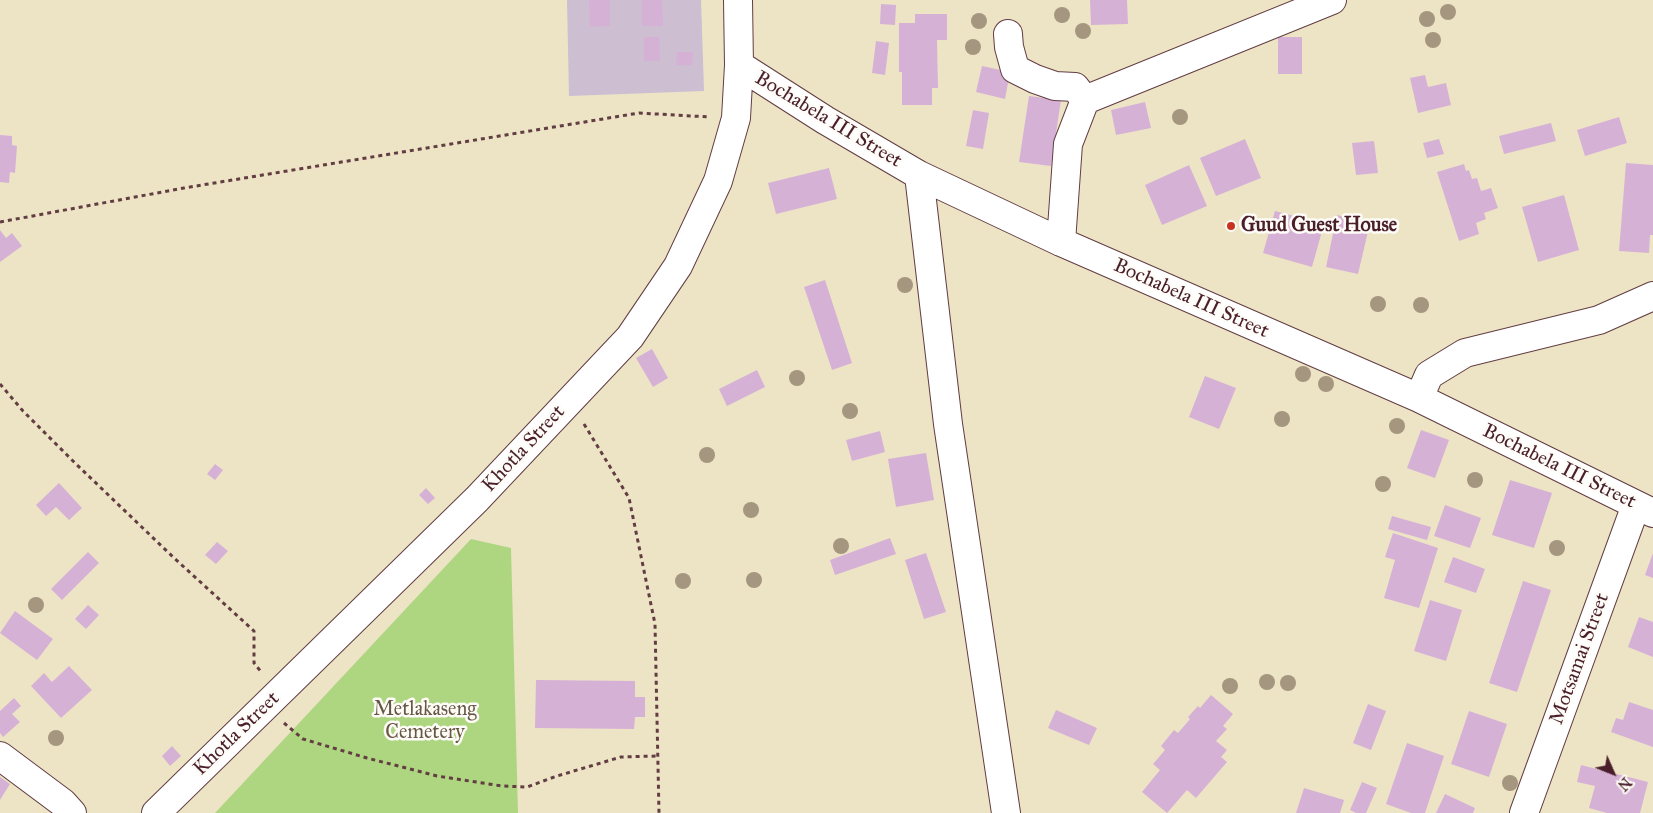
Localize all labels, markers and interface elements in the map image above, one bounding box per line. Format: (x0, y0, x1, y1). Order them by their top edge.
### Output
street label: Bochabela III Street (750, 67, 906, 173)
place label: Guud Guest House (1241, 214, 1397, 238)
marker: Guud Guest House (1225, 220, 1237, 232)
street label: Bochabela III Street (1110, 254, 1272, 344)
street label: Khotla Street (478, 400, 570, 498)
street label: Bochabela III Street (1479, 420, 1639, 514)
street label: Motsamai Street (1545, 590, 1615, 728)
street label: Khotla Street (189, 687, 285, 781)
park label: Metlakaseng Cemetery (373, 698, 477, 745)
north arrow (1588, 748, 1638, 798)
text: N (1614, 774, 1634, 794)

